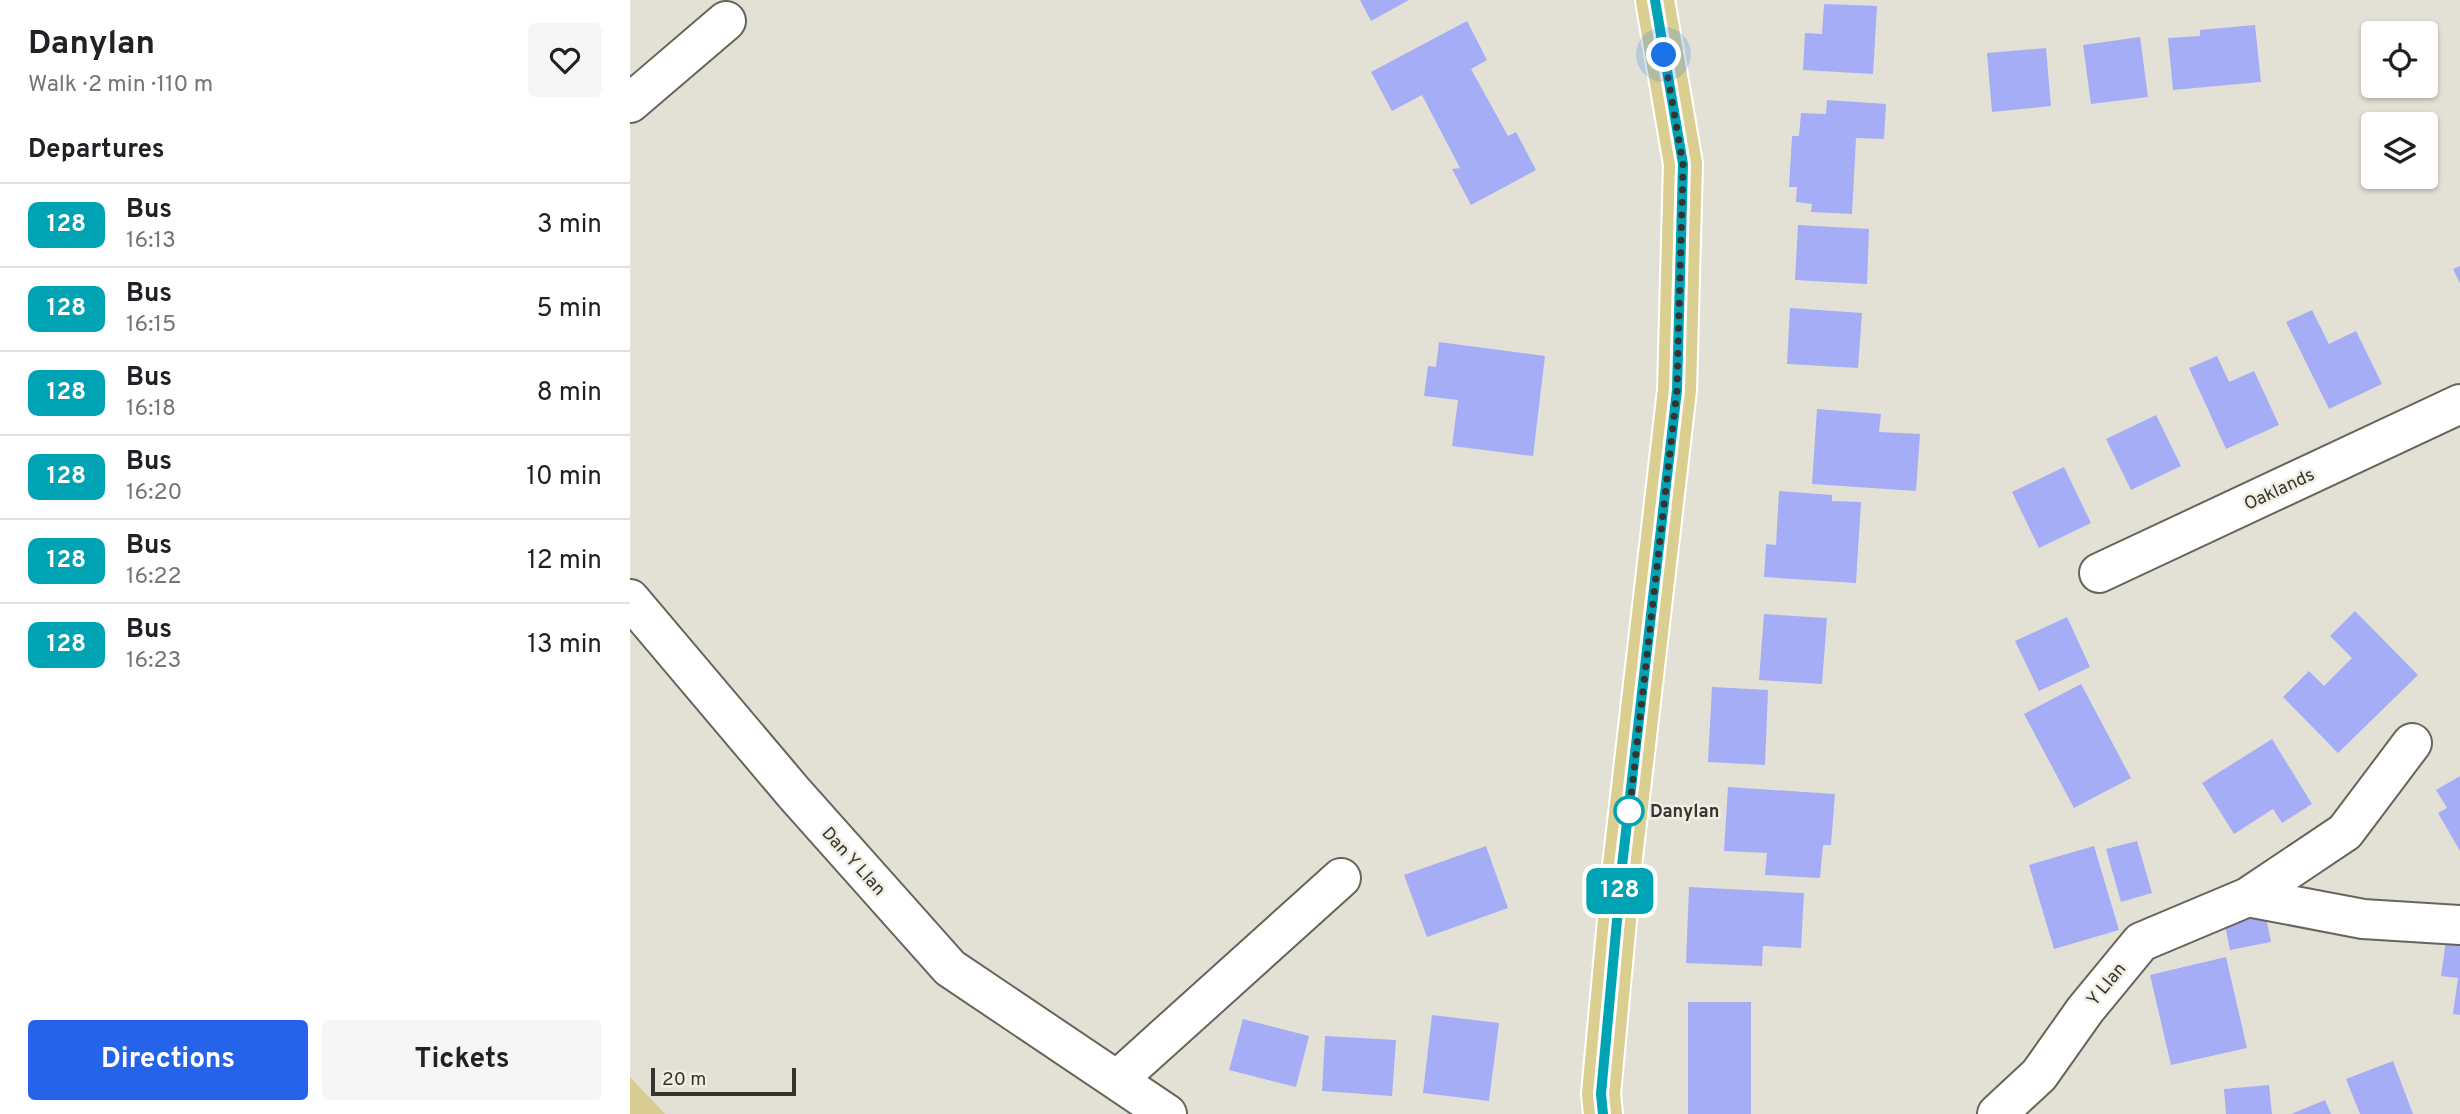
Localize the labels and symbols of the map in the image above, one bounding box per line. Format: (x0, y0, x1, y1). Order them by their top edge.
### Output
your location (1646, 37, 1681, 72)
street label: Oaklands (2241, 464, 2319, 517)
marker: Danylan (1614, 796, 1644, 826)
place label: Danylan (1650, 801, 1719, 824)
street label: Dan Y Llan (816, 823, 890, 901)
line badge: 128 (1580, 868, 1660, 914)
street label: Y Llan (2082, 959, 2132, 1011)
scale bar (651, 1065, 796, 1097)

